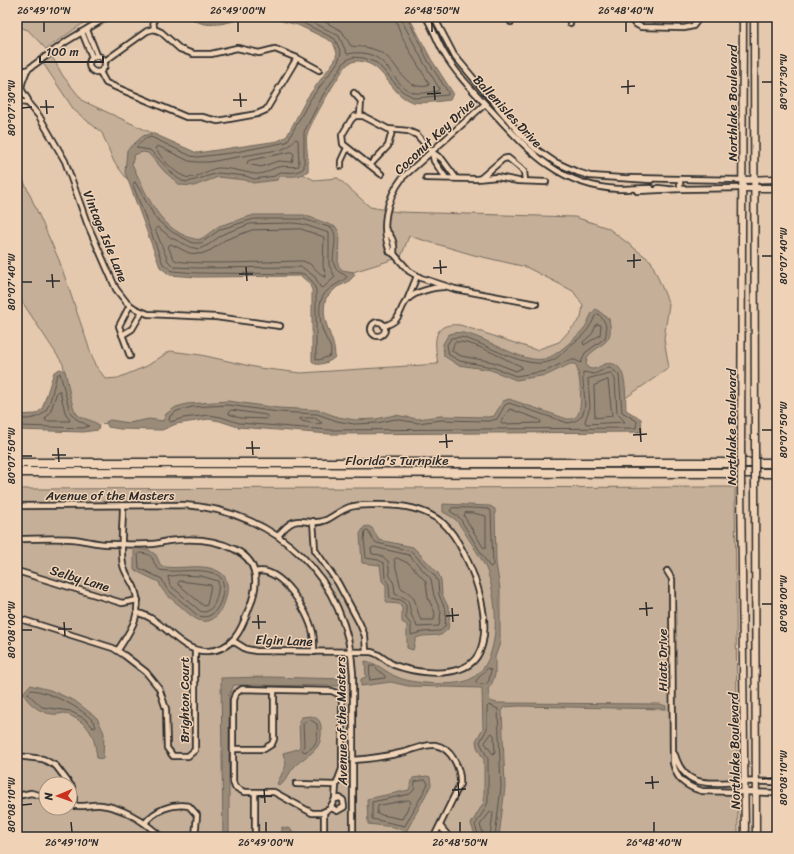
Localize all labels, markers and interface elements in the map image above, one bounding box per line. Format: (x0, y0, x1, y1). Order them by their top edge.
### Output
text: 26°49'10"N (17, 2, 71, 20)
text: 26°49'00"N (210, 2, 266, 20)
text: 26°48'50"N (404, 2, 460, 20)
text: 26°48'40"N (598, 2, 654, 20)
scale bar (40, 38, 103, 64)
text: 100 m (46, 41, 79, 63)
street label: Northlake Boulevard (721, 43, 744, 161)
text: 80°07'30"W (775, 54, 793, 110)
street label: Ballenisles Drive (467, 69, 548, 153)
text: 80°07'30"W (3, 80, 21, 136)
street label: Coconut Key Drive (388, 92, 480, 180)
street label: Vintage Isle Lane (77, 187, 134, 286)
text: 80°07'40"W (775, 227, 793, 284)
text: 80°07'40"W (3, 253, 21, 310)
street label: Northlake Boulevard (720, 367, 743, 485)
text: 80°07'50"W (775, 401, 793, 458)
text: 80°07'50"W (3, 427, 21, 484)
street label: Florida's Turnpike (346, 449, 448, 472)
street label: Avenue of the Masters (45, 484, 175, 507)
street label: Selby Lane (47, 559, 113, 598)
text: 80°08'00"W (775, 575, 793, 633)
text: 80°08'00"W (3, 601, 21, 659)
street label: Elgin Lane (255, 628, 313, 653)
street label: Hiatt Drive (651, 628, 674, 691)
street label: Avenue of the Masters (329, 656, 354, 786)
street label: Brighton Court (173, 657, 196, 743)
street label: Northlake Boulevard (722, 691, 747, 810)
text: 80°08'10"W (775, 750, 793, 806)
north arrow (38, 776, 78, 816)
text: 80°08'10"W (3, 777, 21, 833)
text: N (39, 792, 58, 801)
text: 26°49'10"N (45, 834, 99, 852)
text: 26°49'00"N (238, 834, 294, 852)
text: 26°48'50"N (432, 834, 488, 852)
text: 26°48'40"N (626, 834, 682, 852)

